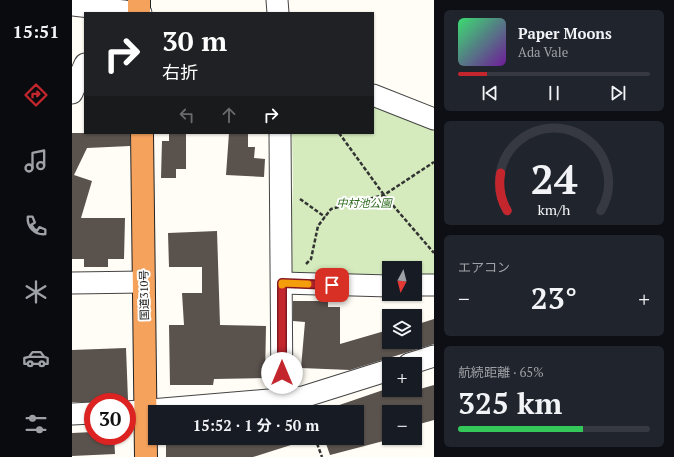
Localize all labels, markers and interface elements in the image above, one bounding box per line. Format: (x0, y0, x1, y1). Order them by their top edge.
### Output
text: 15:51 (13, 19, 59, 43)
text: 30 m (162, 22, 227, 59)
text: Paper Moons (518, 23, 612, 43)
icon: right (96, 28, 148, 80)
text: Ada Vale (518, 43, 568, 61)
text: 右折 (162, 60, 198, 84)
icon: directions (22, 81, 50, 109)
icon: previous (479, 82, 501, 104)
icon: pause (543, 82, 565, 104)
icon: next (607, 82, 629, 104)
icon: left (176, 104, 198, 126)
icon: ahead (218, 104, 240, 126)
icon: right (260, 104, 282, 126)
icon: music (22, 147, 50, 175)
text: 24 (530, 151, 578, 206)
park label: 中村池公園 (337, 196, 393, 210)
text: km/h (538, 200, 571, 219)
icon: phone (22, 212, 50, 240)
text: エアコン (458, 258, 510, 276)
north arrow (382, 261, 422, 301)
map controls (382, 261, 422, 445)
pin (315, 268, 349, 302)
street label: 国道310号 (137, 270, 151, 320)
icon: arrive (321, 274, 343, 296)
icon: climate (22, 278, 50, 306)
text: 23° (531, 278, 577, 318)
text: − (458, 284, 470, 313)
text: + (638, 284, 650, 313)
button: layers (382, 309, 422, 349)
icon: car (22, 344, 50, 372)
position arrow (261, 352, 303, 394)
button: + (382, 357, 422, 397)
text: 航続距離 · 65% (458, 363, 544, 381)
text: 325 km (458, 383, 562, 423)
speed limit sign: 30 (84, 393, 136, 445)
button: − (382, 405, 422, 445)
icon: filters (22, 410, 50, 438)
text: 15:52 · 1 分 · 50 m (193, 415, 319, 435)

